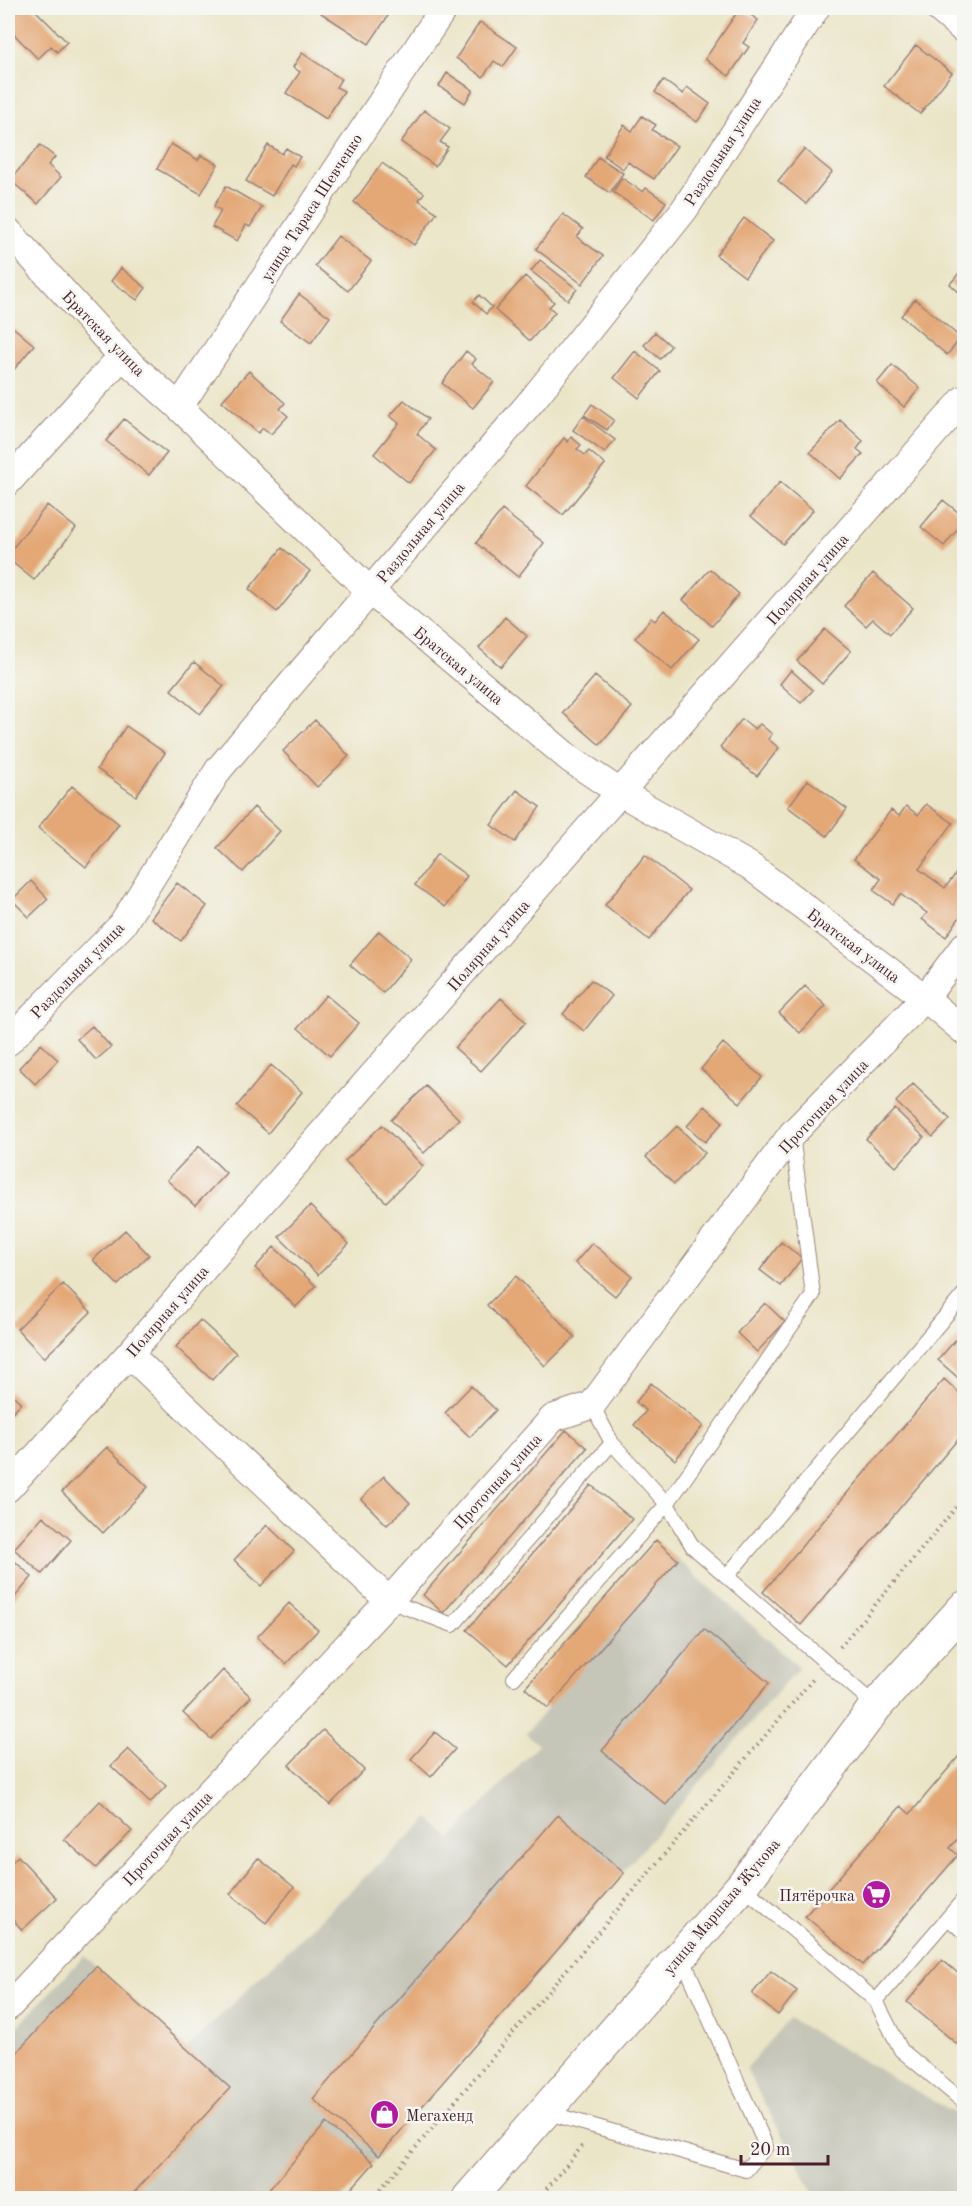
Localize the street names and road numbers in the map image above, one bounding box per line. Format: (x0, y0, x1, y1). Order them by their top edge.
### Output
street label: Раздольная улица (682, 95, 765, 210)
street label: улица Тараса Шевченко (259, 131, 366, 285)
street label: Братская улица (58, 289, 147, 380)
street label: Раздольная улица (375, 480, 468, 587)
street label: Полярная улица (765, 531, 853, 629)
street label: Братская улица (410, 624, 506, 709)
street label: Полярная улица (446, 897, 534, 995)
street label: Братская улица (803, 907, 902, 987)
street label: Раздольная улица (29, 920, 128, 1022)
street label: Проточная улица (777, 1057, 872, 1158)
street label: Полярная улица (125, 1263, 213, 1361)
street label: Проточная улица (451, 1431, 546, 1533)
street label: Проточная улица (121, 1789, 216, 1890)
street label: улица Маршала Жукова (661, 1836, 784, 1978)

